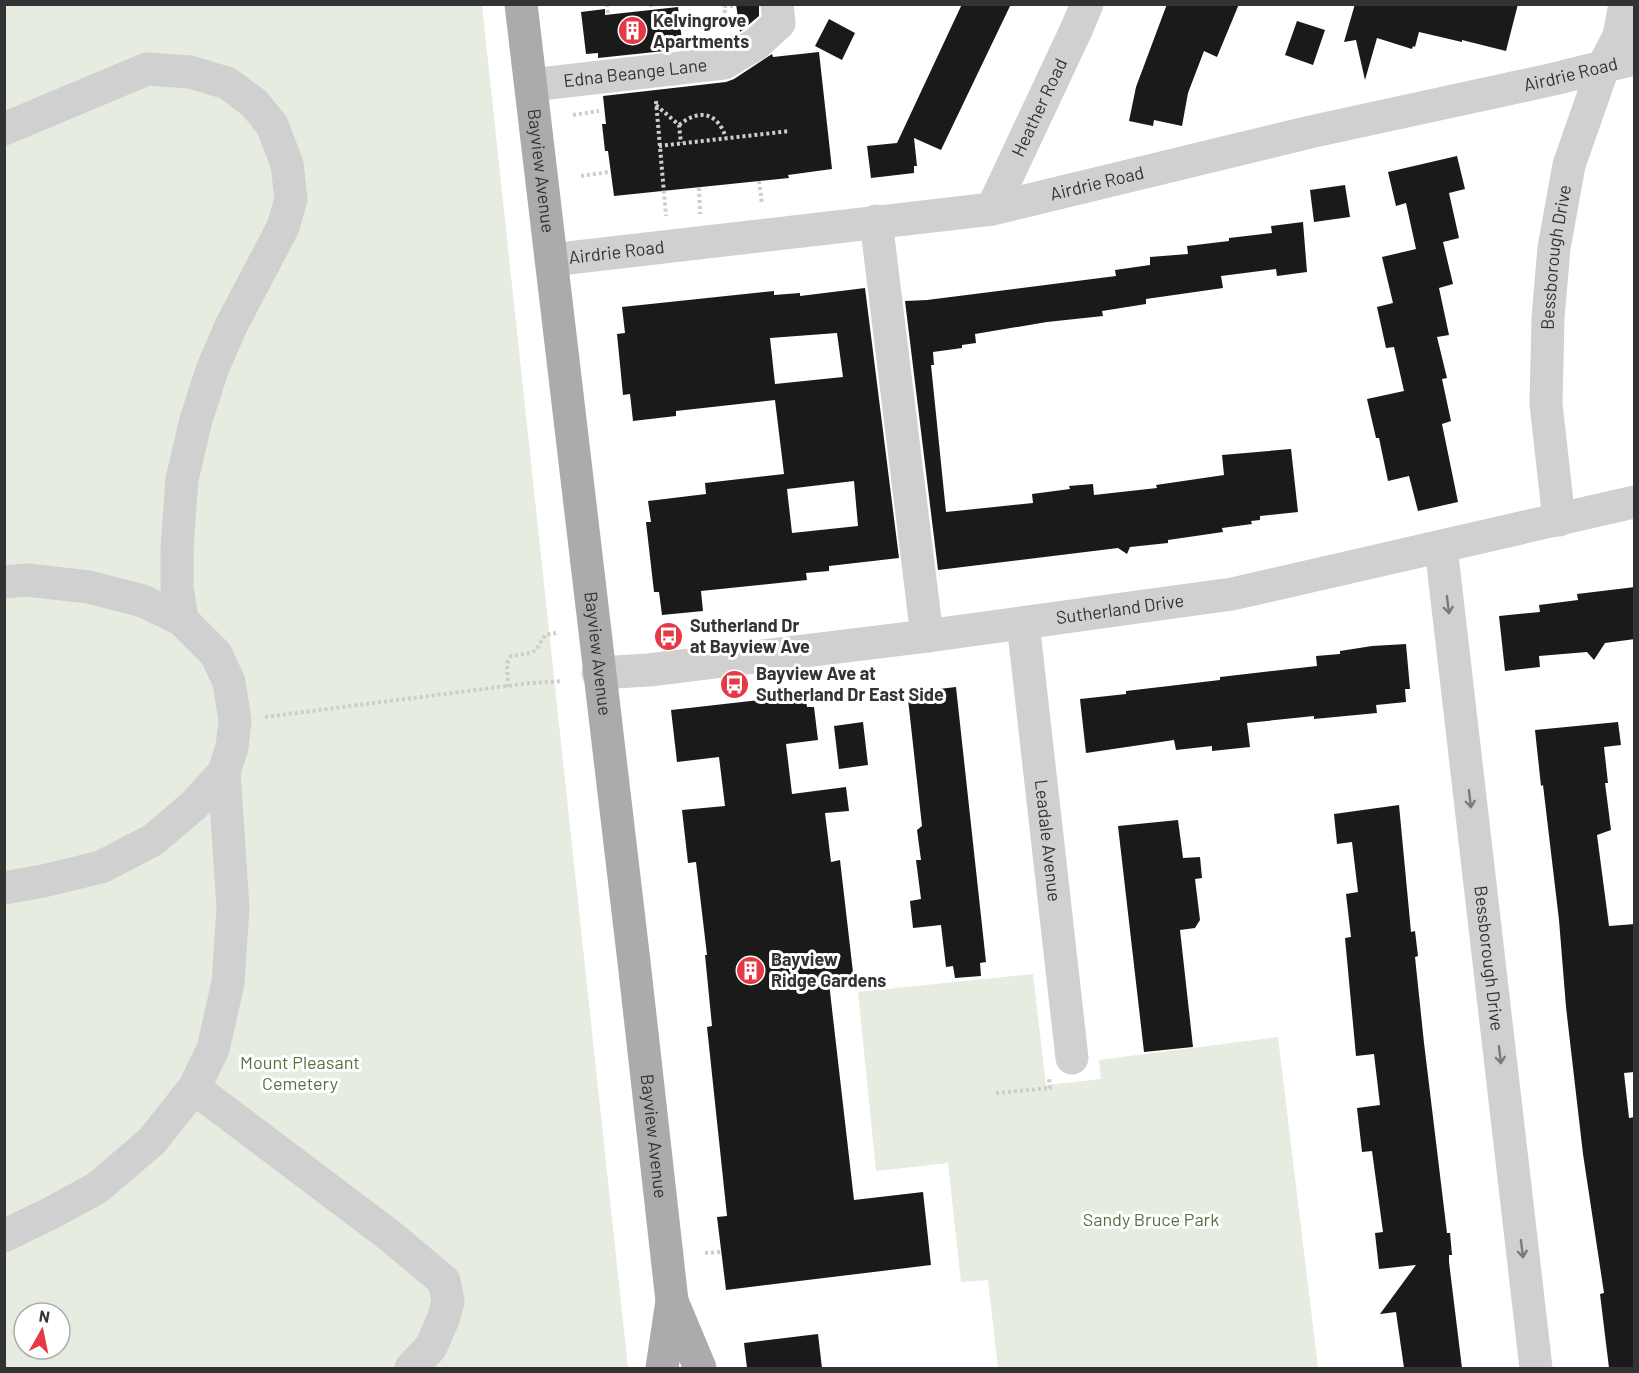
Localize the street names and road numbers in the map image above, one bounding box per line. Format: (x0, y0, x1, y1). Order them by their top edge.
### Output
street label: Airdrie Road (1521, 52, 1620, 95)
street label: Edna Beange Lane (562, 53, 708, 91)
street label: Heather Road (1006, 54, 1071, 160)
street label: Bayview Avenue (523, 107, 560, 234)
street label: Airdrie Road (1048, 161, 1146, 205)
street label: Bessborough Drive (1536, 183, 1575, 330)
street label: Airdrie Road (567, 235, 665, 268)
street label: Sutherland Drive (1054, 589, 1185, 628)
street label: Bayview Avenue (580, 590, 617, 717)
street label: Leadale Avenue (1031, 778, 1066, 903)
street label: Bessborough Drive (1470, 884, 1509, 1032)
street label: Bayview Avenue (637, 1073, 672, 1199)

